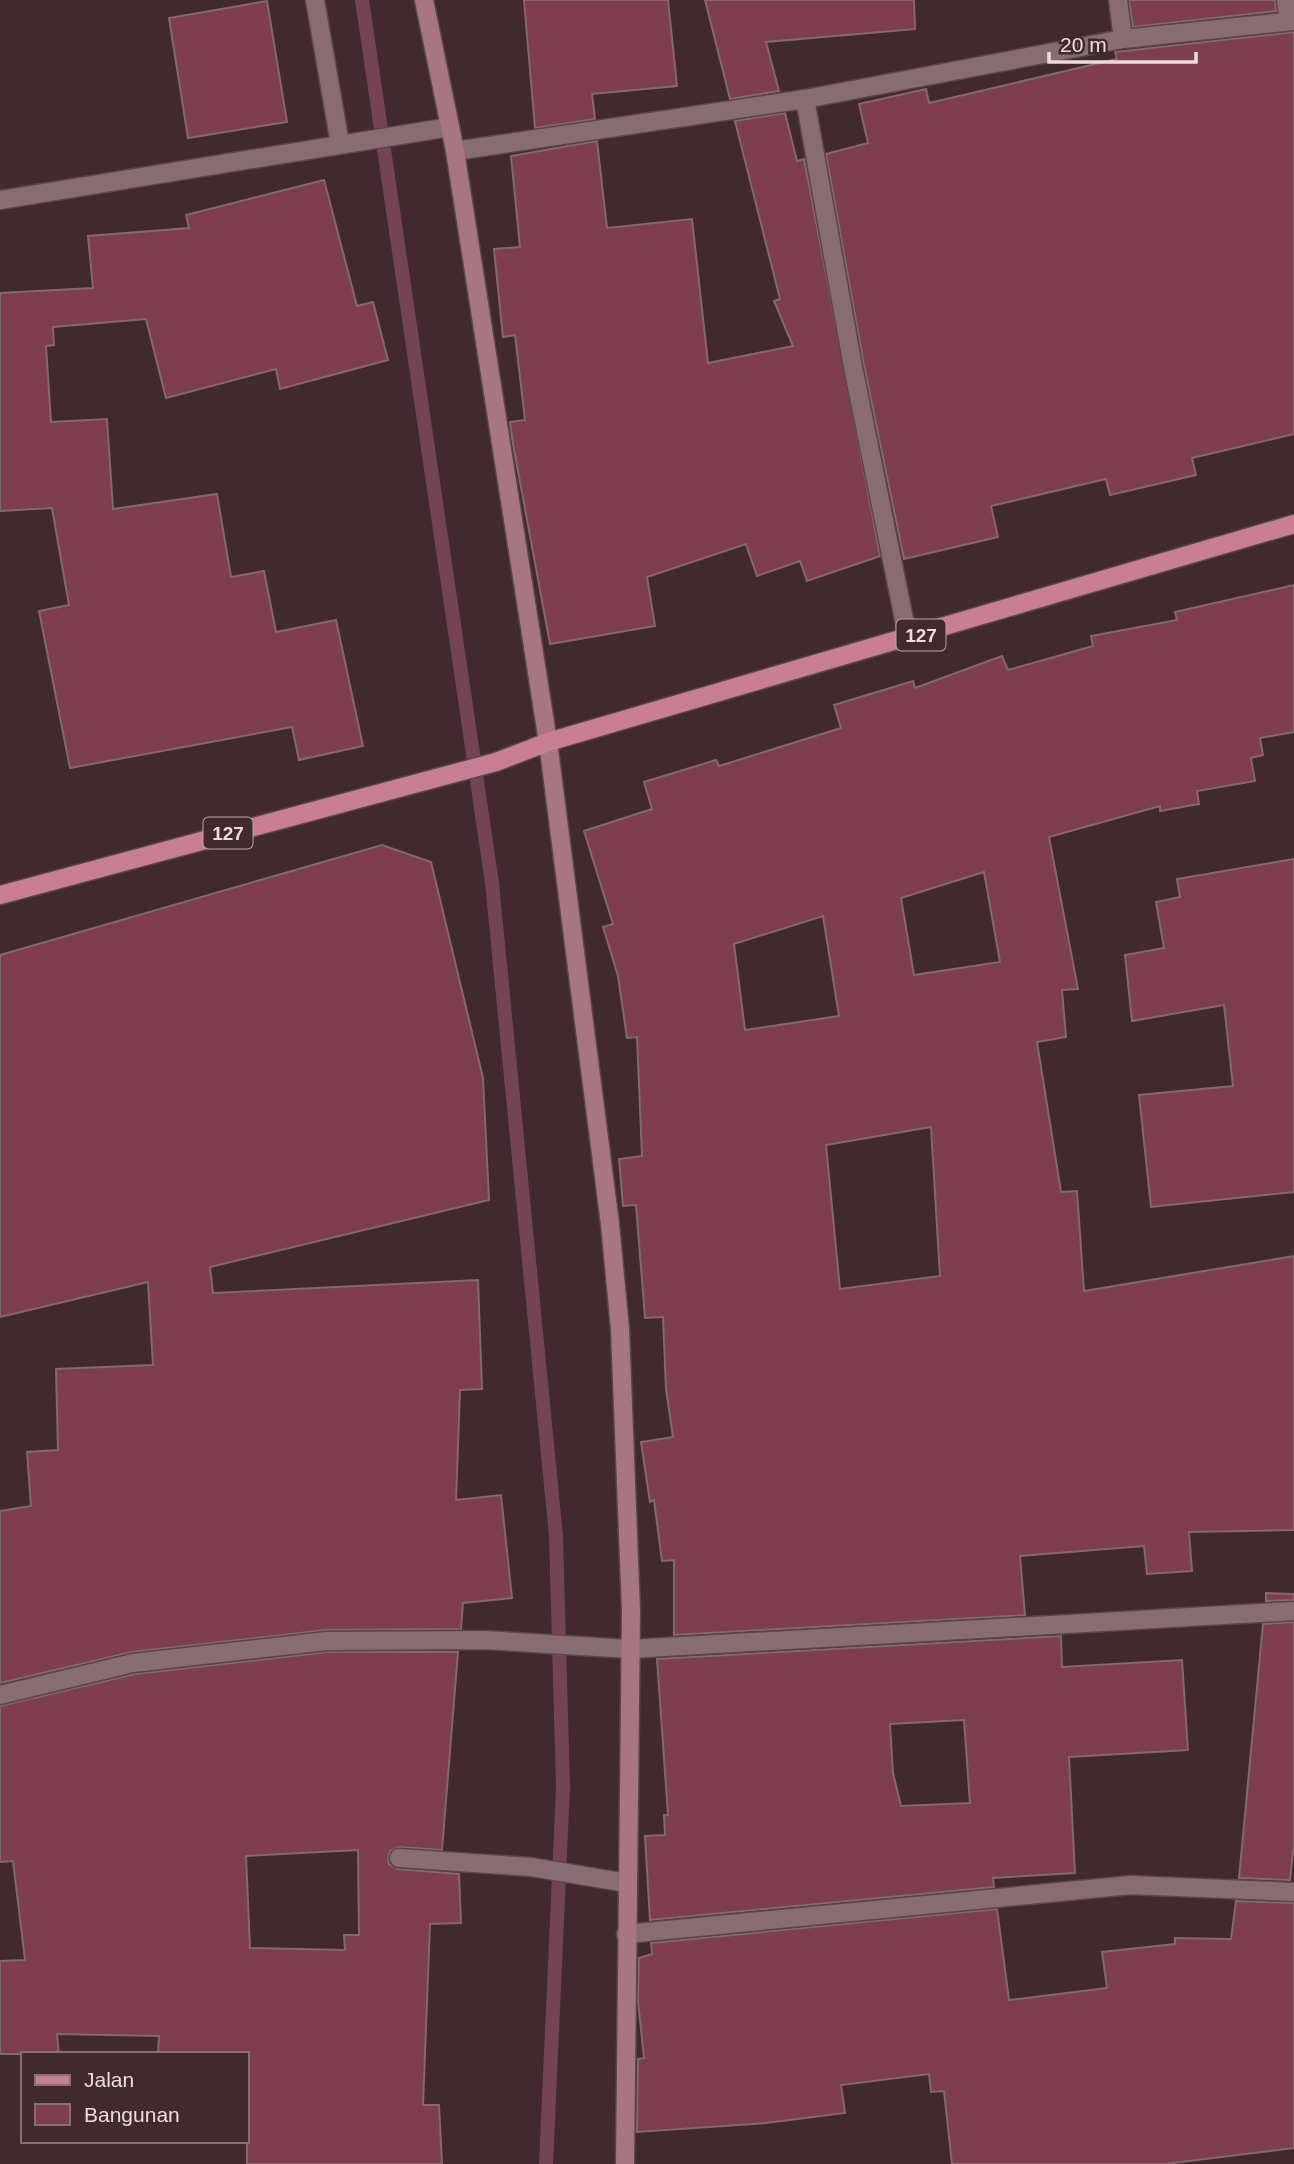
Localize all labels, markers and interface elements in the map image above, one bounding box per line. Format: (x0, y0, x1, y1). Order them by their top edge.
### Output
scale bar (1049, 21, 1196, 65)
text: 20 m (1060, 33, 1107, 56)
road number: 127 (897, 620, 946, 650)
road number: 127 (204, 818, 252, 848)
legend (21, 2052, 248, 2143)
text: Jalan (84, 2068, 134, 2091)
text: Bangunan (84, 2103, 180, 2126)

